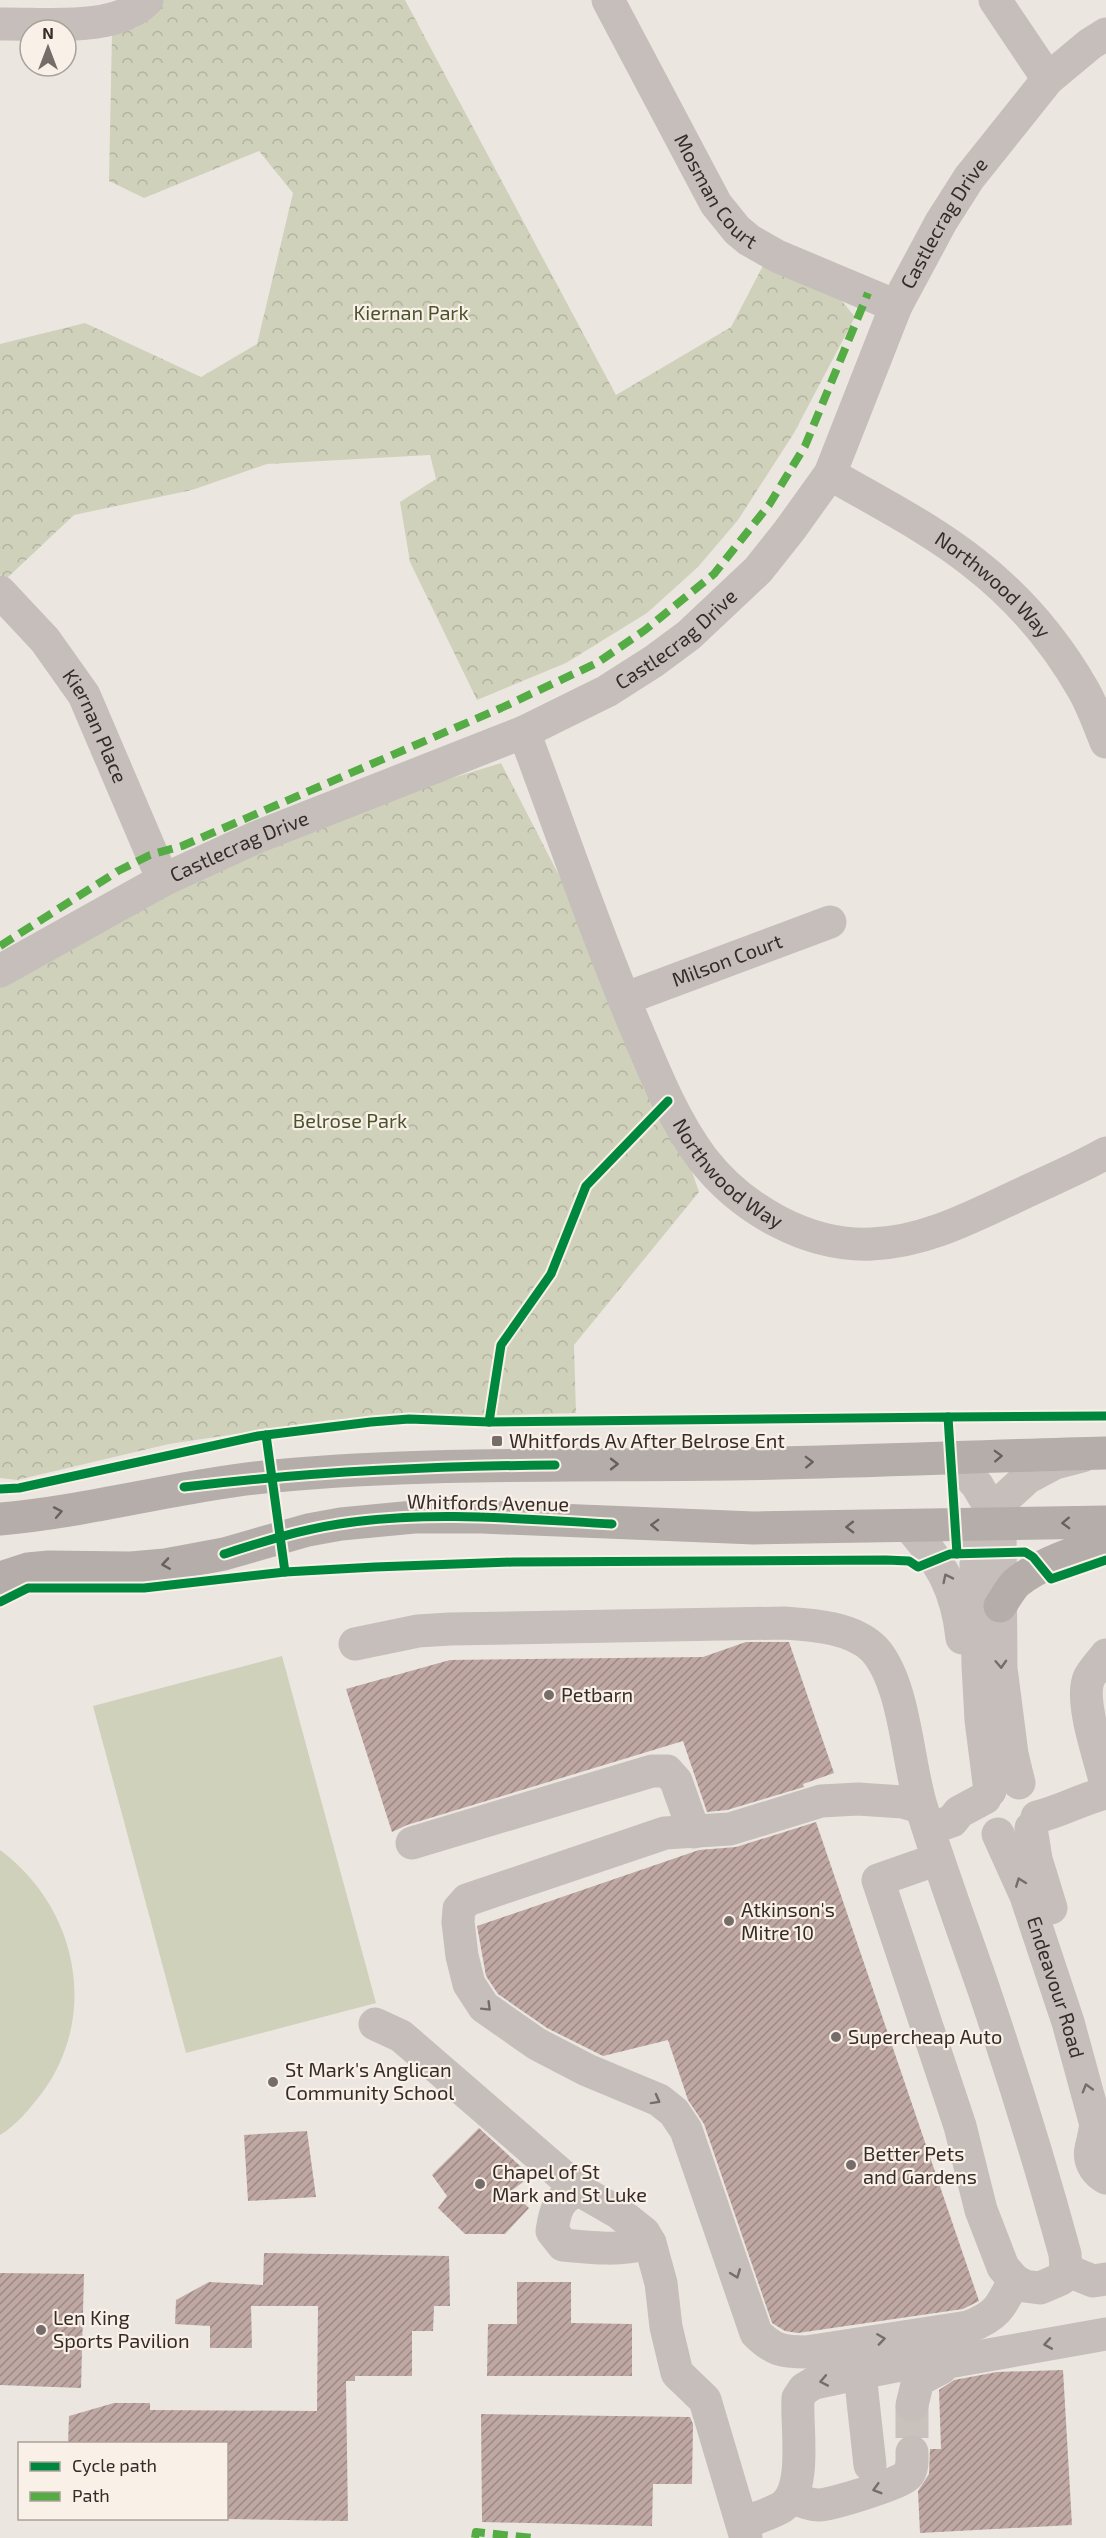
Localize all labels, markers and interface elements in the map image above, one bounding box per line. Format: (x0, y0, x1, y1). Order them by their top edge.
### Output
north arrow (18, 18, 78, 78)
text: N (42, 23, 54, 42)
street label: Mosman Court (670, 129, 762, 253)
street label: Castlecrag Drive (895, 152, 992, 292)
park label: Kiernan Park (353, 300, 469, 324)
street label: Northwood Way (931, 526, 1057, 642)
street label: Castlecrag Drive (610, 583, 741, 694)
street label: Kiernan Place (58, 664, 133, 786)
street label: Castlecrag Drive (166, 805, 312, 886)
street label: Milson Court (668, 928, 786, 991)
park label: Belrose Park (293, 1108, 407, 1132)
street label: Northwood Way (668, 1114, 788, 1233)
place label: Whitfords Av After Belrose Ent (509, 1428, 785, 1452)
marker: Whitfords Av After Belrose Ent (490, 1434, 504, 1448)
one-way arrow (994, 1450, 1003, 1462)
one-way arrow (804, 1455, 813, 1468)
one-way arrow (609, 1458, 618, 1470)
street label: Whitfords Avenue (407, 1489, 569, 1515)
one-way arrow (53, 1506, 63, 1519)
one-way arrow (1061, 1517, 1070, 1529)
one-way arrow (651, 1519, 660, 1531)
one-way arrow (846, 1521, 855, 1533)
one-way arrow (162, 1558, 171, 1570)
one-way arrow (942, 1573, 954, 1584)
one-way arrow (995, 1660, 1008, 1669)
place label: Petbarn (561, 1682, 633, 1706)
marker: Petbarn (542, 1688, 556, 1702)
one-way arrow (1015, 1878, 1027, 1889)
place label: Atkinson's Mitre 10 (741, 1897, 835, 1944)
street label: Endeavour Road (1023, 1913, 1090, 2060)
marker: Atkinson's Mitre 10 (722, 1914, 736, 1928)
one-way arrow (480, 2000, 490, 2011)
place label: Supercheap Auto (848, 2024, 1002, 2048)
marker: Supercheap Auto (829, 2030, 843, 2044)
place label: St Mark's Anglican Community School (285, 2057, 454, 2104)
marker: St Mark's Anglican Community School (266, 2075, 280, 2089)
one-way arrow (1082, 2083, 1094, 2094)
one-way arrow (650, 2093, 661, 2104)
place label: Better Pets and Gardens (863, 2141, 977, 2188)
marker: Better Pets and Gardens (844, 2158, 858, 2172)
place label: Chapel of St Mark and St Luke (492, 2159, 647, 2206)
marker: Chapel of St Mark and St Luke (473, 2177, 487, 2191)
one-way arrow (728, 2268, 741, 2279)
place label: Len King Sports Pavilion (53, 2305, 190, 2352)
marker: Len King Sports Pavilion (34, 2323, 48, 2337)
one-way arrow (876, 2334, 886, 2346)
one-way arrow (1044, 2337, 1054, 2350)
one-way arrow (819, 2374, 829, 2387)
legend (18, 2442, 228, 2520)
text: Cycle path (72, 2454, 157, 2476)
one-way arrow (872, 2482, 883, 2494)
text: Path (72, 2484, 110, 2506)

